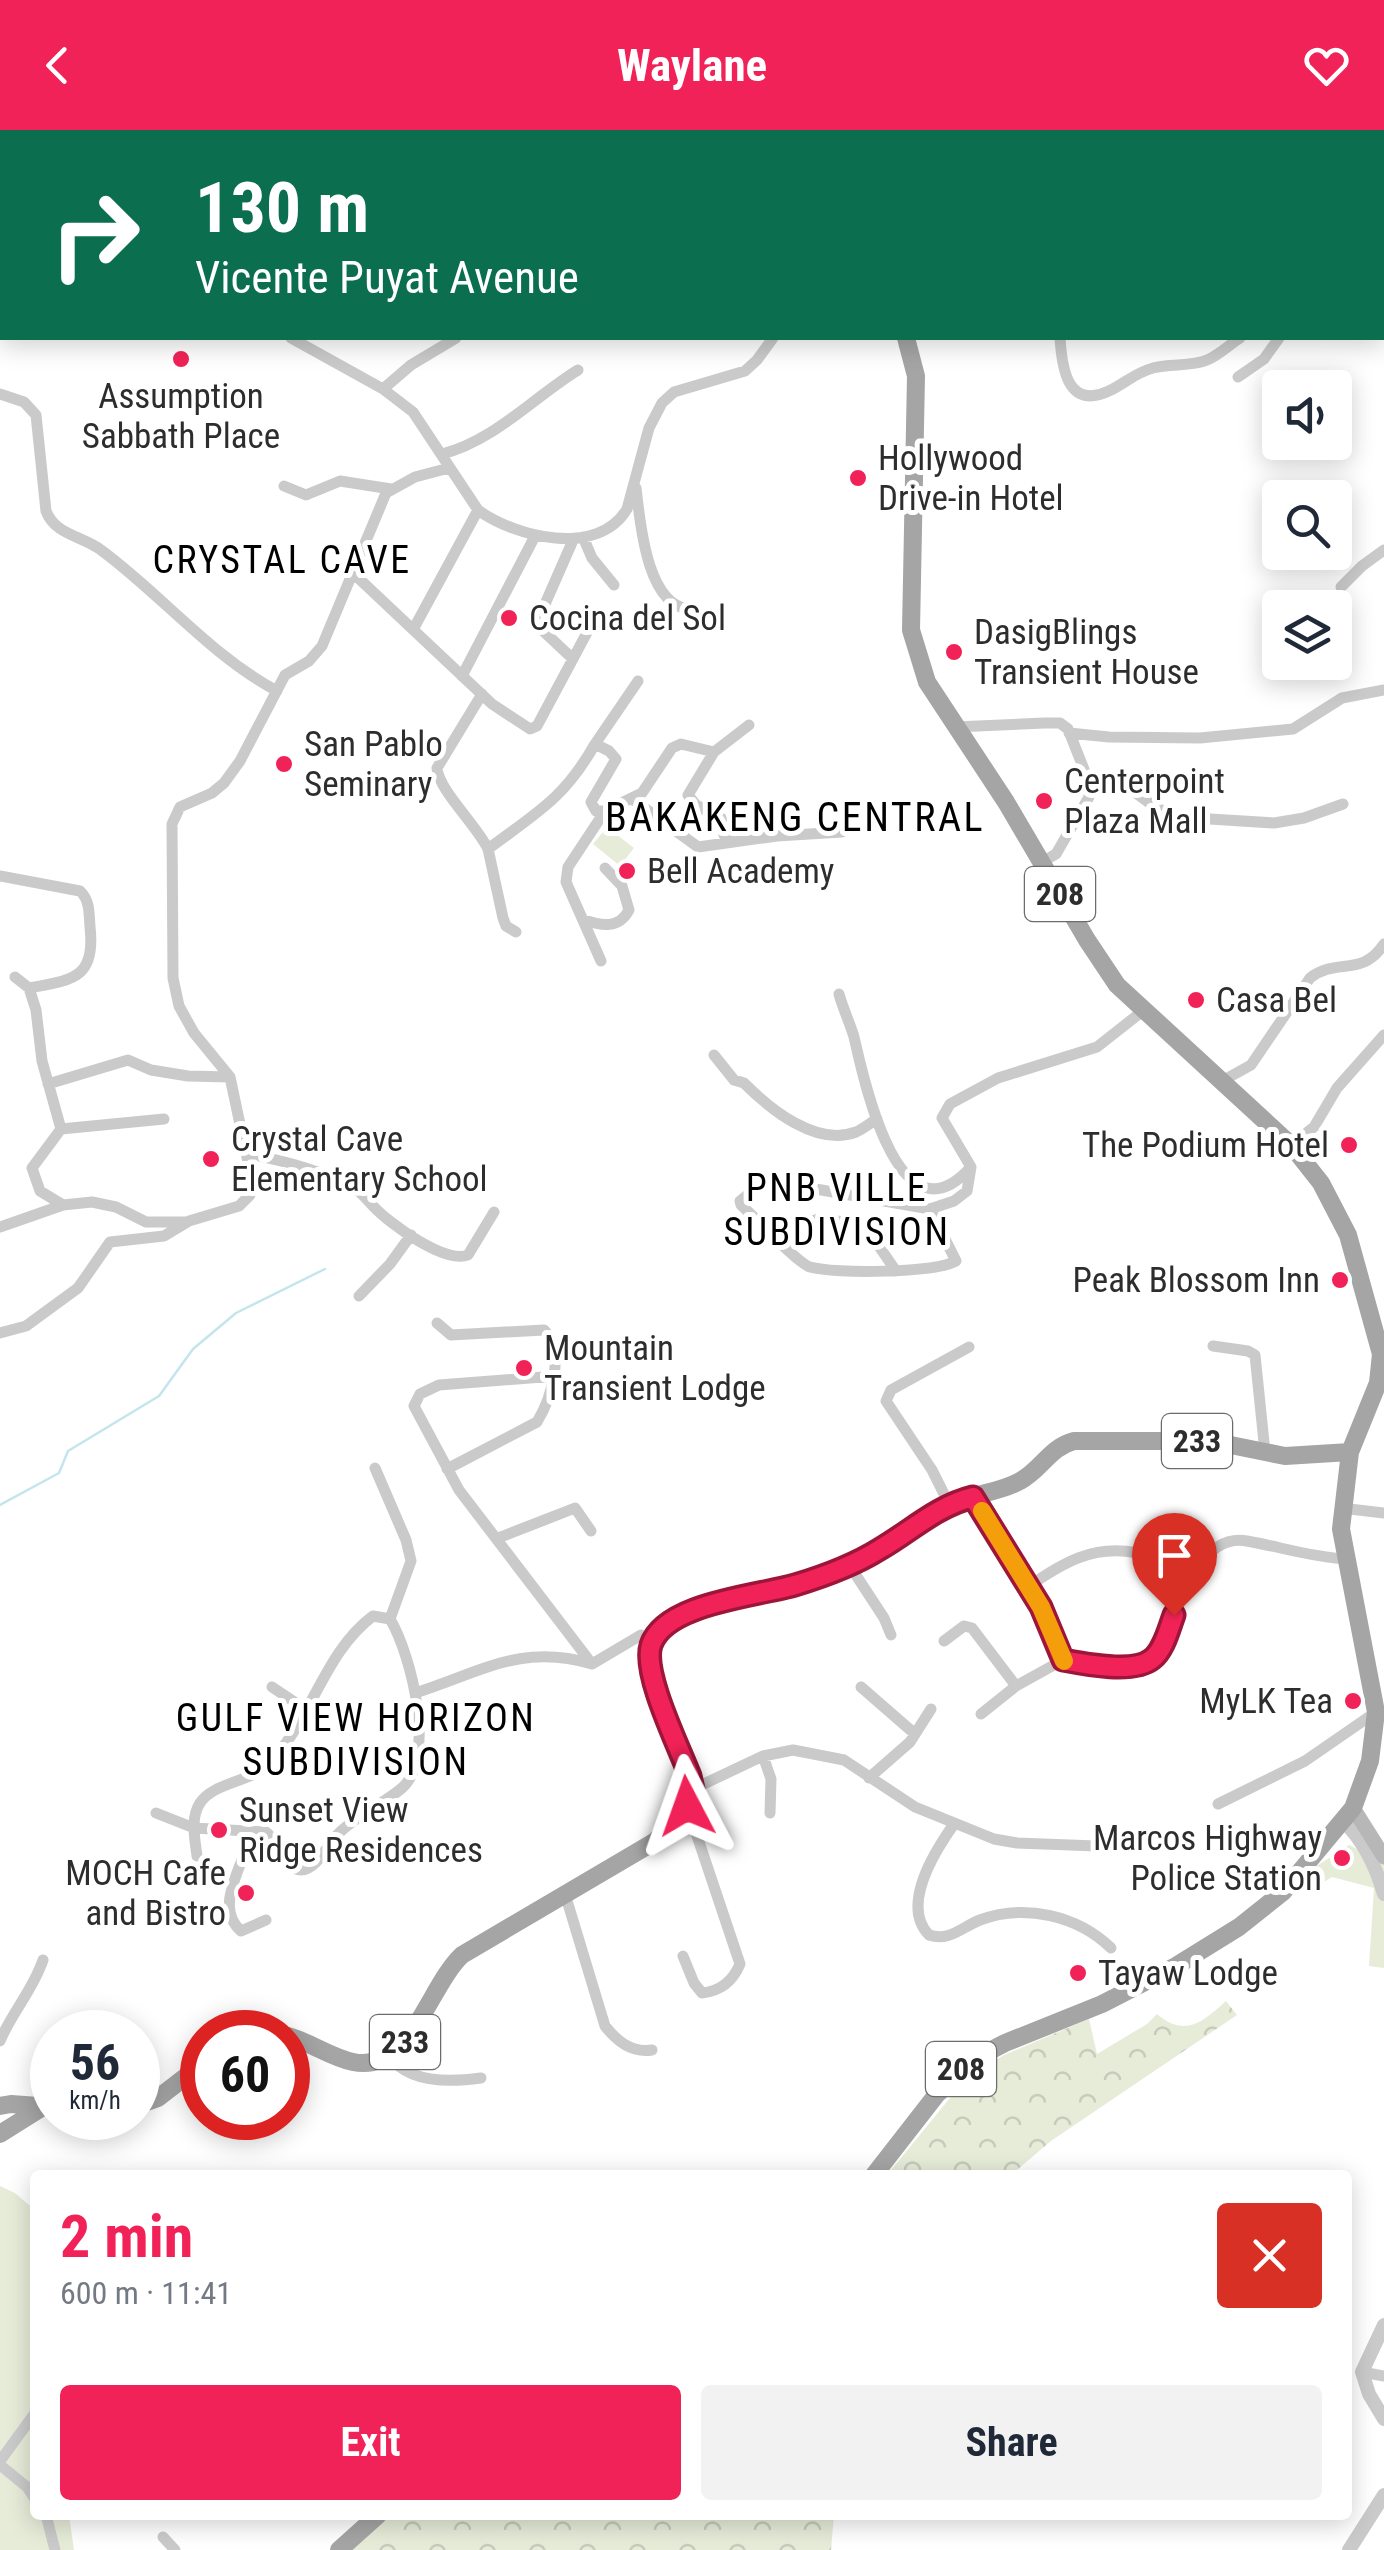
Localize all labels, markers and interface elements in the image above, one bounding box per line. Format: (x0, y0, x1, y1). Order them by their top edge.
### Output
icon: back (30, 38, 85, 93)
icon: heart (1299, 38, 1354, 93)
text: Waylane (617, 39, 767, 92)
text: 130 m (195, 167, 369, 249)
icon: right (30, 170, 160, 300)
text: Vicente Puyat Avenue (195, 251, 579, 304)
marker: Assumption Sabbath Place (170, 348, 192, 370)
map controls (1262, 370, 1352, 680)
button: sound (1262, 370, 1352, 460)
place label: Assumption Sabbath Place (82, 376, 280, 457)
place label: Hollywood Drive-in Hotel (878, 438, 1064, 519)
marker: Hollywood Drive-in Hotel (847, 467, 869, 489)
button: search (1262, 480, 1352, 570)
district label: CRYSTAL CAVE (152, 538, 412, 582)
button: layers (1262, 590, 1352, 680)
place label: Cocina del Sol (529, 598, 726, 639)
marker: Cocina del Sol (498, 607, 520, 629)
place label: DasigBlings Transient House (974, 612, 1199, 693)
marker: DasigBlings Transient House (943, 641, 965, 663)
place label: San Pablo Seminary (304, 724, 443, 805)
marker: San Pablo Seminary (273, 753, 295, 775)
place label: Centerpoint Plaza Mall (1064, 761, 1225, 842)
marker: Centerpoint Plaza Mall (1033, 790, 1055, 812)
district label: BAKAKENG CENTRAL (605, 794, 985, 841)
place label: Bell Academy (647, 851, 834, 892)
marker: Bell Academy (616, 860, 638, 882)
road number: 208 (1025, 867, 1095, 921)
place label: Casa Bel (1216, 980, 1337, 1021)
marker: Casa Bel (1185, 989, 1207, 1011)
place label: Crystal Cave Elementary School (231, 1119, 488, 1200)
place label: The Podium Hotel (1082, 1125, 1329, 1166)
marker: The Podium Hotel (1338, 1134, 1360, 1156)
marker: Crystal Cave Elementary School (200, 1148, 222, 1170)
district label: PNB VILLE SUBDIVISION (724, 1166, 950, 1254)
place label: Peak Blossom Inn (1073, 1260, 1320, 1301)
marker: Peak Blossom Inn (1329, 1269, 1351, 1291)
place label: Mountain Transient Lodge (544, 1328, 766, 1409)
marker: Mountain Transient Lodge (513, 1357, 535, 1379)
road number: 233 (1162, 1414, 1232, 1468)
pin (1132, 1513, 1217, 1616)
icon: arrive (1147, 1528, 1202, 1583)
place label: MyLK Tea (1199, 1681, 1333, 1722)
marker: MyLK Tea (1342, 1690, 1364, 1712)
district label: GULF VIEW HORIZON SUBDIVISION (176, 1696, 536, 1784)
position arrow (635, 1754, 739, 1858)
place label: Sunset View Ridge Residences (239, 1790, 483, 1871)
place label: Marcos Highway Police Station (1093, 1818, 1322, 1899)
marker: Sunset View Ridge Residences (208, 1819, 230, 1841)
marker: Marcos Highway Police Station (1331, 1847, 1353, 1869)
place label: MOCH Cafe and Bistro (65, 1853, 226, 1934)
marker: MOCH Cafe and Bistro (235, 1882, 257, 1904)
place label: Tayaw Lodge (1098, 1953, 1278, 1994)
marker: Tayaw Lodge (1067, 1962, 1089, 1984)
speed limit sign: 60 (180, 2010, 310, 2140)
road number: 233 (370, 2015, 440, 2069)
text: 56 (70, 2034, 120, 2092)
road number: 208 (926, 2042, 996, 2096)
text: km/h (69, 2086, 121, 2115)
text: 2 min (60, 2201, 193, 2272)
button: close (1217, 2203, 1322, 2308)
text: 600 m · 11:41 (60, 2274, 232, 2312)
button: Exit (60, 2385, 681, 2500)
button: Share (701, 2385, 1322, 2500)

